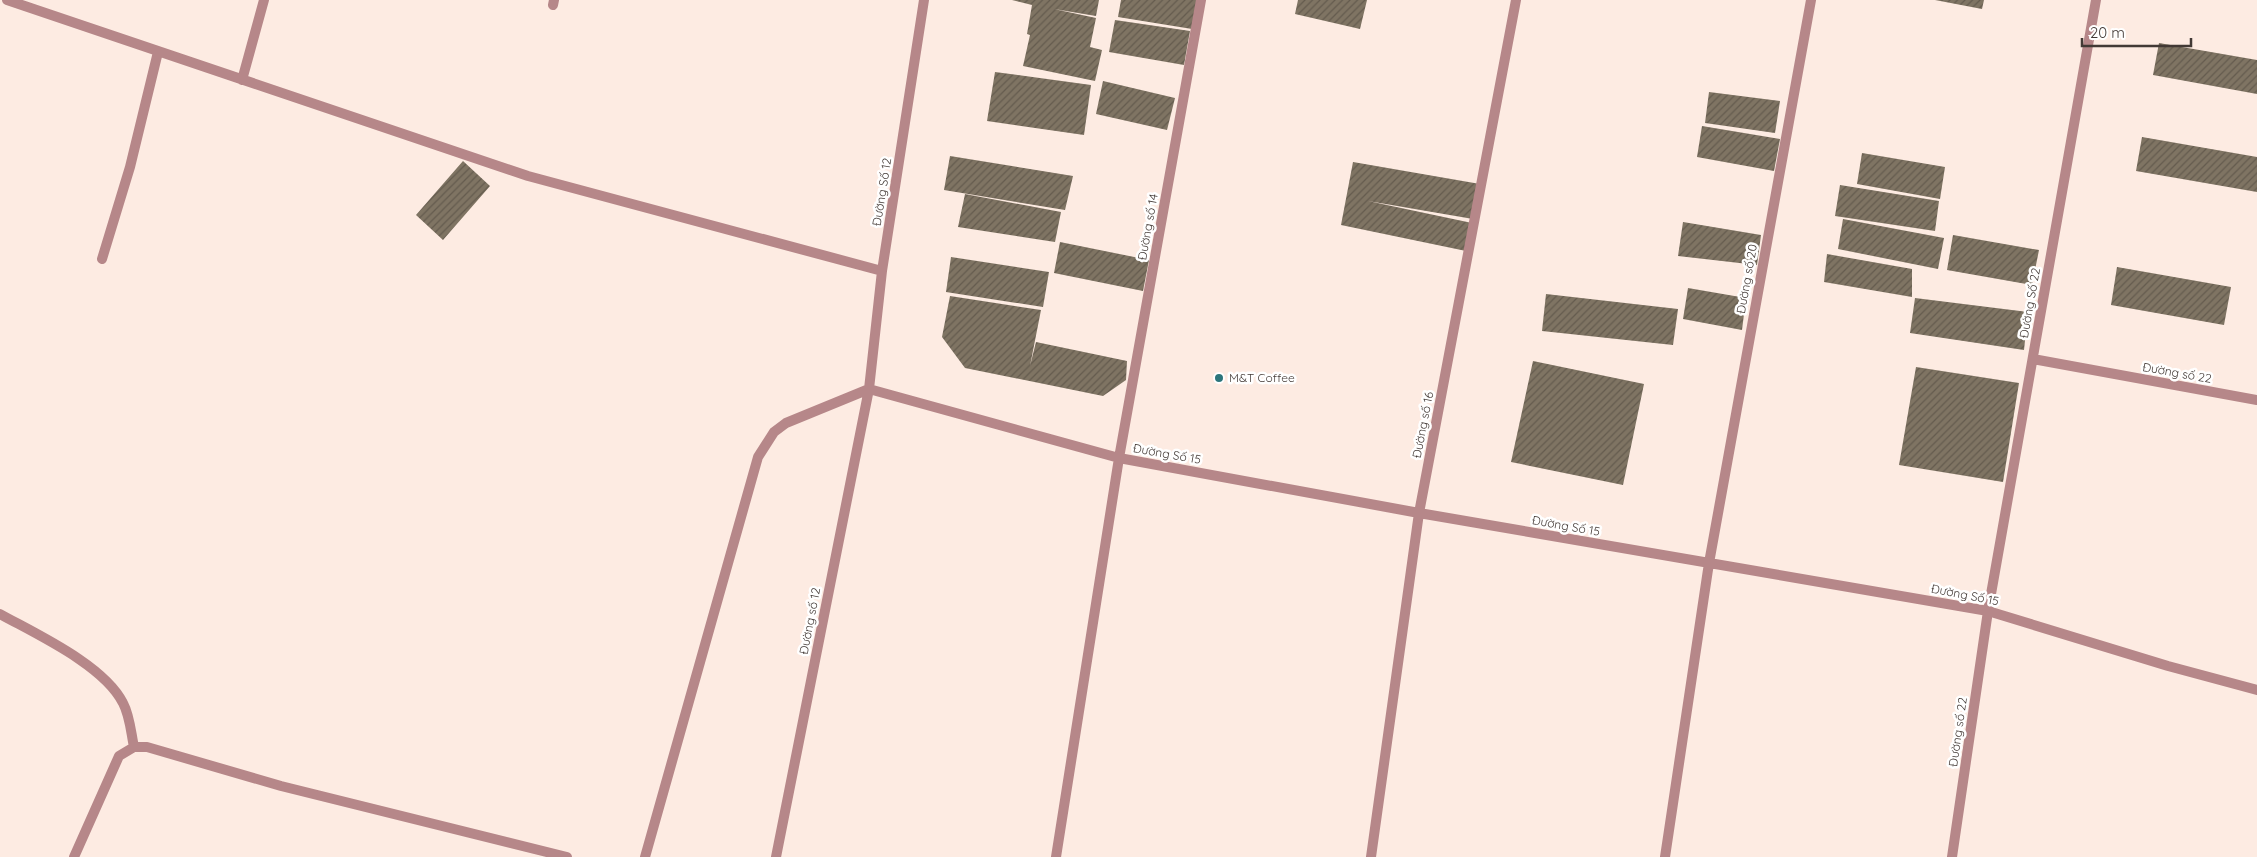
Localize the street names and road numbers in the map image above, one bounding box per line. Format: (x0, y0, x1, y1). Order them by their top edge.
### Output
street label: Đường Số 12 (869, 156, 894, 227)
street label: Đường số 14 (1134, 193, 1161, 261)
street label: Đường số 20 (1733, 243, 1760, 315)
street label: Đường Số 22 (2016, 266, 2043, 339)
street label: Đường số 22 (2141, 359, 2213, 386)
street label: Đường số 16 (1409, 390, 1436, 459)
street label: Đường Số 15 (1132, 440, 1202, 467)
street label: Đường Số 15 (1531, 512, 1601, 539)
street label: Đường Số 15 (1930, 581, 2000, 608)
street label: Đường số 12 (796, 586, 823, 656)
street label: Đường số 22 (1945, 696, 1970, 768)

